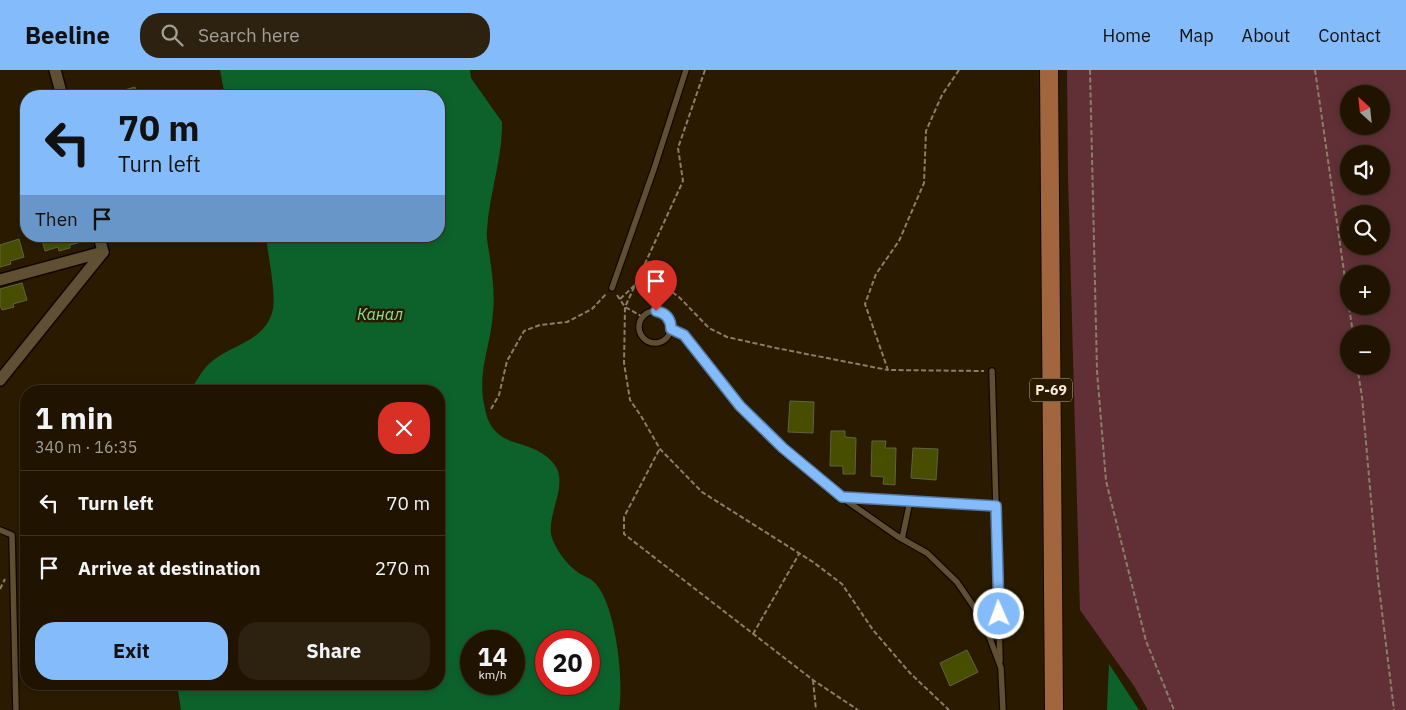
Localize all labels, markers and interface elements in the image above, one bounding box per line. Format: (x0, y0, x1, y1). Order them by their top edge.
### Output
search box (140, 13, 490, 58)
text: Beeline (25, 19, 110, 51)
icon: search (158, 21, 186, 49)
text: Search here (198, 23, 300, 47)
text: Home (1103, 24, 1151, 47)
text: Map (1179, 24, 1214, 47)
text: About (1242, 24, 1290, 47)
text: Contact (1318, 24, 1381, 47)
north arrow (1340, 85, 1390, 135)
map controls (1340, 85, 1390, 375)
text: 70 m (118, 105, 200, 151)
icon: left (35, 110, 100, 175)
button: sound (1340, 145, 1390, 195)
text: Turn left (118, 149, 201, 178)
icon: arrive (88, 205, 116, 233)
button: search (1340, 205, 1390, 255)
text: Then (35, 207, 78, 231)
pin (635, 260, 677, 311)
button: + (1340, 265, 1390, 315)
icon: arrive (642, 267, 670, 295)
water label: Канал (357, 304, 403, 324)
button: − (1340, 325, 1390, 375)
road number: Р-69 (1030, 378, 1072, 402)
text: 1 min (35, 398, 113, 437)
button: close (378, 402, 430, 454)
text: 340 m · 16:35 (35, 437, 137, 457)
icon: left (35, 489, 63, 517)
text: Turn left (78, 491, 154, 515)
text: 70 m (386, 491, 430, 515)
icon: arrive (35, 554, 63, 582)
text: Arrive at destination (78, 556, 261, 580)
text: 270 m (375, 556, 430, 580)
position arrow (972, 587, 1024, 639)
button: Exit (35, 622, 228, 680)
button: Share (238, 622, 430, 680)
speed limit sign: 20 (535, 630, 600, 695)
text: 14 (477, 640, 508, 673)
text: km/h (478, 667, 507, 682)

